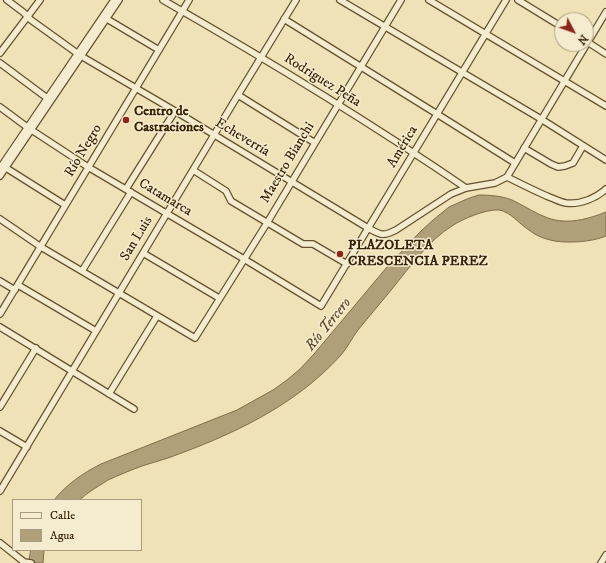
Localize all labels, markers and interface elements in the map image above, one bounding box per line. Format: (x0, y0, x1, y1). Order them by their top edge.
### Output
north arrow (554, 12, 594, 52)
text: N (574, 31, 591, 47)
street label: Rodriguez Peña (281, 51, 363, 111)
place label: Centro de Castraciones (134, 104, 204, 136)
marker: Centro de Castraciones (121, 115, 131, 125)
street label: Echeverría (212, 115, 272, 161)
street label: Maestro Bianchi (257, 120, 319, 206)
street label: Río Negro (62, 122, 106, 180)
street label: América (384, 123, 422, 171)
street label: Catamarca (135, 176, 195, 220)
street label: San Luis (117, 214, 157, 264)
place label: PLAZOLETA CRESCENCIA PEREZ (348, 238, 488, 270)
marker: PLAZOLETA CRESCENCIA PEREZ (335, 249, 345, 259)
water label: Río Tercero (302, 295, 356, 355)
legend (12, 499, 142, 551)
text: Calle (50, 508, 75, 523)
text: Agua (50, 528, 74, 543)

